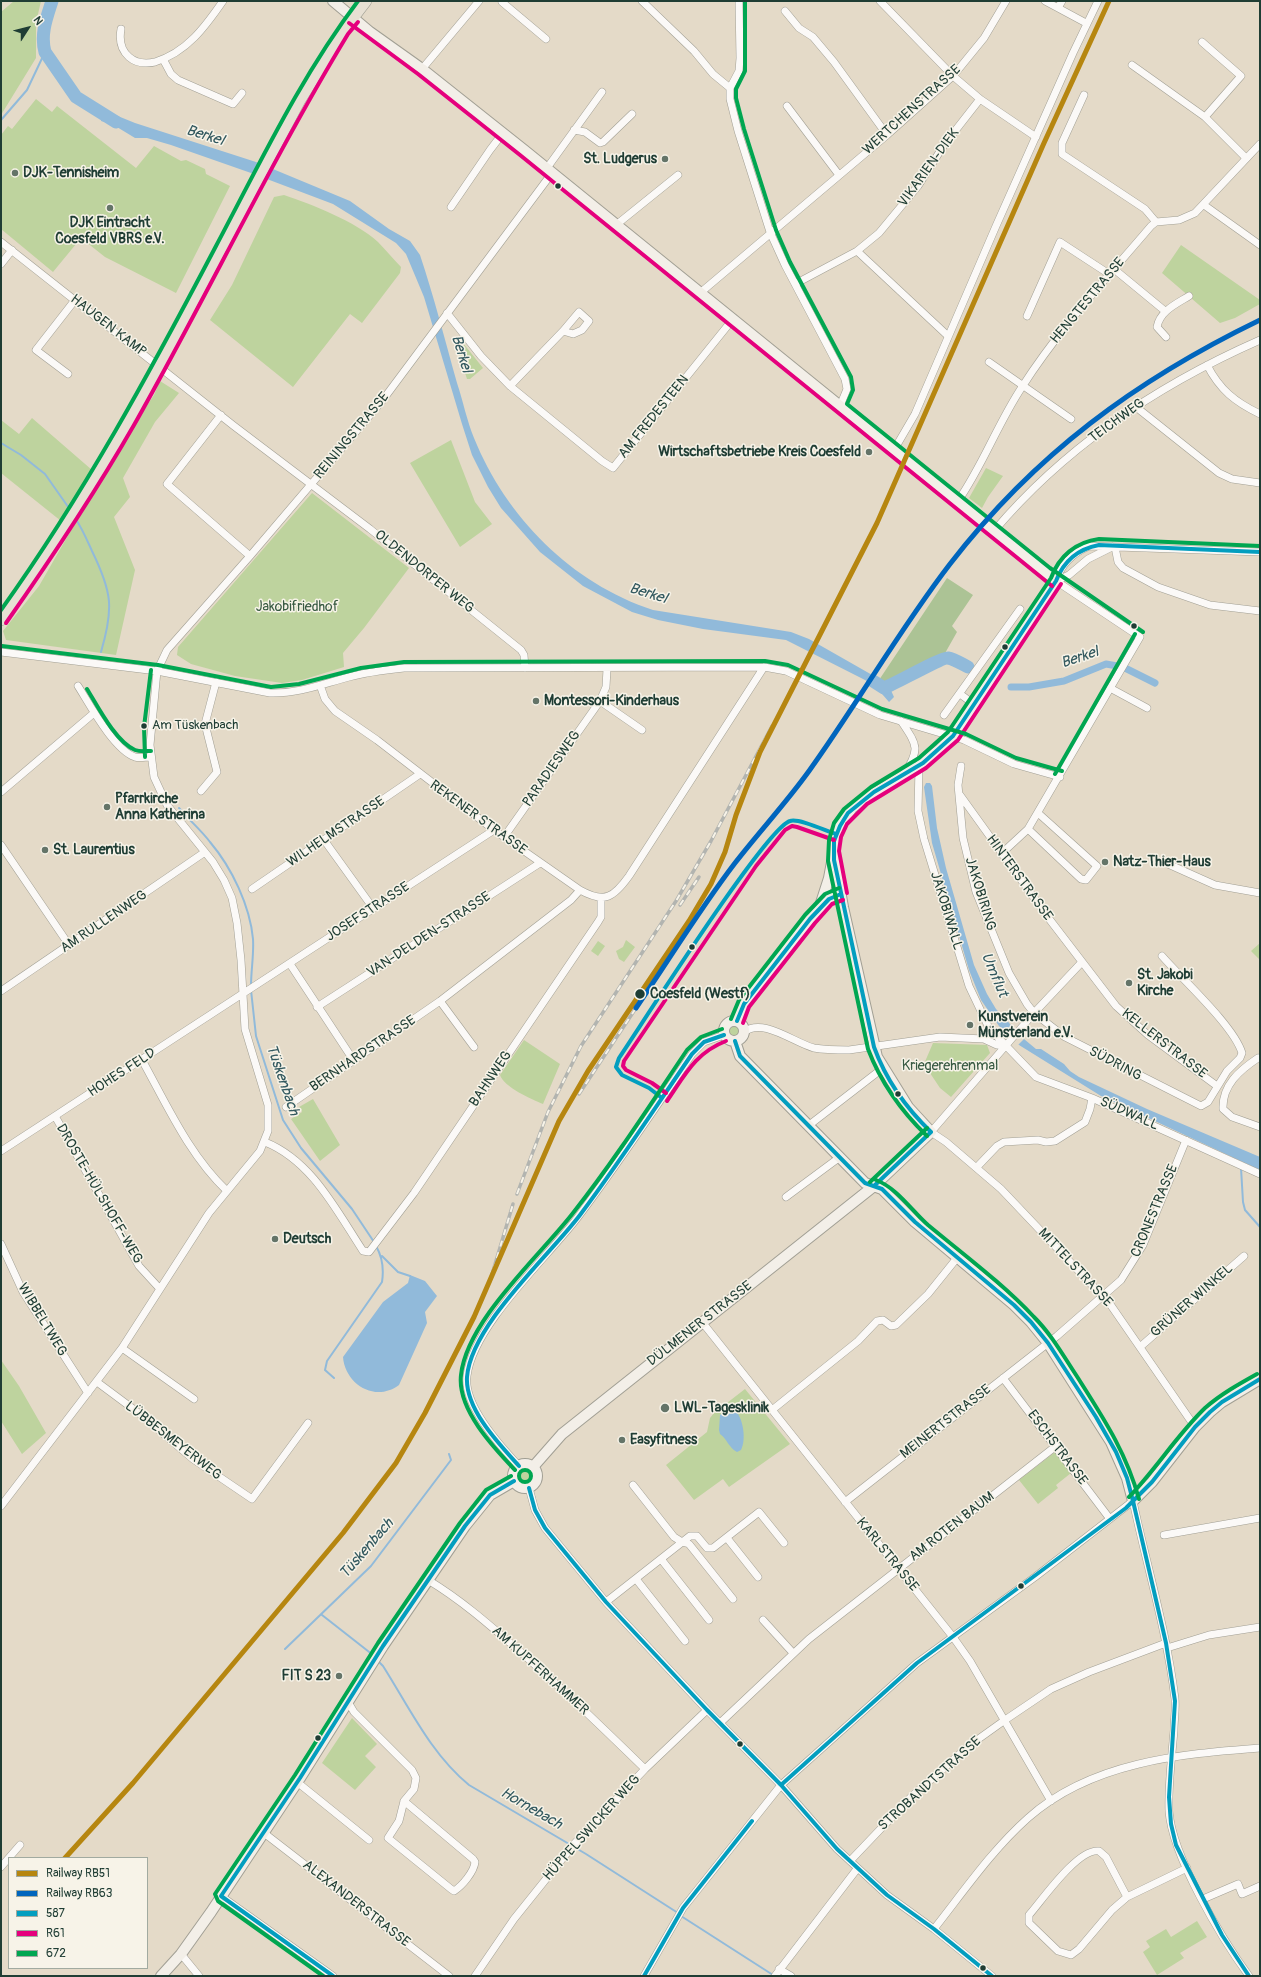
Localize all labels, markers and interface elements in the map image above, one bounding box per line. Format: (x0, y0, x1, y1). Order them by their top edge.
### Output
north arrow (8, 8, 48, 48)
text: N (31, 14, 46, 27)
street label: WERTCHENSTRASSE (859, 61, 965, 159)
water label: Berkel (184, 122, 226, 150)
street label: VIKARIEN-DIEK (895, 125, 963, 211)
place label: St. Ludgerus (583, 151, 657, 167)
marker: St. Ludgerus (660, 154, 670, 164)
place label: DJK-Tennisheim (23, 165, 119, 181)
marker: DJK-Tennisheim (10, 168, 20, 178)
unlabelled marker (553, 181, 563, 191)
marker: DJK Eintracht Coesfeld VBRS e.V. (105, 203, 115, 213)
place label: DJK Eintracht Coesfeld VBRS e.V. (55, 215, 165, 248)
street label: HENGTESTRASSE (1047, 255, 1129, 347)
street label: HAUGEN KAMP (67, 291, 149, 361)
water label: Berkel (447, 333, 475, 375)
street label: AM FREDESTEEN (615, 372, 693, 462)
street label: REININGSTRASSE (311, 389, 393, 483)
street label: TEICHWEG (1086, 395, 1148, 447)
place label: Wirtschaftsbetriebe Kreis Coesfeld (658, 444, 861, 460)
marker: Wirtschaftsbetriebe Kreis Coesfeld (864, 447, 874, 457)
street label: OLDENDORPER WEG (371, 527, 477, 617)
water label: Berkel (627, 580, 669, 608)
park label: Jakobifriedhof (256, 599, 338, 615)
unlabelled marker (1129, 621, 1139, 631)
unlabelled marker (1000, 642, 1010, 652)
water label: Berkel (1059, 643, 1101, 673)
place label: Montessori-Kinderhaus (544, 693, 679, 709)
marker: Montessori-Kinderhaus (531, 696, 541, 706)
place label: Am Tüskenbach (152, 718, 238, 734)
marker: Am Tüskenbach (139, 721, 149, 731)
street label: PARADIESWEG (520, 728, 584, 810)
street label: REKENER STRASSE (426, 777, 530, 859)
place label: Pfarrkirche Anna Katherina (115, 791, 205, 824)
street label: WILHELMSTRASSE (284, 793, 388, 871)
marker: Pfarrkirche Anna Katherina (102, 802, 112, 812)
street label: HINTERSTRASSE (982, 832, 1056, 924)
place label: St. Laurentius (53, 842, 135, 858)
marker: St. Laurentius (40, 845, 50, 855)
place label: Natz-Thier-Haus (1113, 854, 1211, 870)
street label: JAKOBIRING (961, 855, 999, 933)
marker: Natz-Thier-Haus (1100, 857, 1110, 867)
street label: JAKOBIWALL (926, 870, 966, 952)
street label: JOSEFSTRASSE (323, 879, 413, 945)
street label: AM RULLENWEG (57, 887, 151, 957)
street label: VAN-DELDEN-STRASSE (364, 889, 494, 981)
unlabelled marker (687, 942, 697, 952)
water label: Umflut (977, 950, 1011, 1000)
place label: St. Jakobi Kirche (1137, 967, 1193, 1000)
marker: St. Jakobi Kirche (1124, 978, 1134, 988)
place label: Coesfeld (Westf) (650, 986, 750, 1002)
marker: Coesfeld (Westf) (633, 987, 647, 1001)
street label: KELLERSTRASSE (1118, 1005, 1210, 1083)
place label: Kunstverein Münsterland e.V. (978, 1009, 1073, 1042)
street label: BERNHARDSTRASSE (307, 1012, 419, 1096)
marker: Kunstverein Münsterland e.V. (965, 1020, 975, 1030)
water label: Tüskenbach (262, 1042, 302, 1118)
street label: SÜDRING (1086, 1043, 1144, 1085)
street label: HOHES FELD (85, 1045, 159, 1101)
street label: BAHNWEG (466, 1048, 516, 1110)
park label: Kriegerehrenmal (902, 1058, 998, 1074)
unlabelled marker (893, 1089, 903, 1099)
street label: SÜDWALL (1097, 1094, 1161, 1134)
street label: DROSTE-HÜLSHOFF-WEG (52, 1121, 146, 1267)
street label: CRONESTRASSE (1128, 1162, 1182, 1260)
street label: MITTELSTRASSE (1034, 1225, 1116, 1311)
place label: Deutsch (283, 1231, 331, 1247)
marker: Deutsch (270, 1234, 280, 1244)
street label: GRÜNER WINKEL (1147, 1261, 1237, 1341)
street label: DÜLMENER STRASSE (644, 1278, 756, 1370)
street label: WIBBELTWEG (14, 1280, 70, 1360)
street label: MEINERTSTRASSE (897, 1381, 995, 1463)
street label: LÜBBESMEYERWEG (121, 1398, 225, 1484)
place label: LWL-Tagesklinik (674, 1400, 769, 1416)
marker: LWL-Tagesklinik (659, 1402, 671, 1414)
street label: ESCHSTRASSE (1023, 1407, 1091, 1489)
place label: Easyfitness (630, 1432, 697, 1448)
marker: Easyfitness (617, 1435, 627, 1445)
street label: AM ROTEN BAUM (906, 1489, 998, 1565)
water label: Tüskenbach (336, 1515, 398, 1583)
street label: KARLSTRASSE (852, 1515, 922, 1595)
unlabelled marker (1016, 1581, 1026, 1591)
street label: AM KUPFERHAMMER (488, 1623, 592, 1719)
place label: FIT S 23 (281, 1668, 331, 1684)
marker: FIT S 23 (334, 1671, 344, 1681)
unlabelled marker (313, 1733, 323, 1743)
street label: STROBANDTSTRASSE (875, 1733, 985, 1835)
unlabelled marker (735, 1739, 745, 1749)
street label: HÜPPELSWICKER WEG (540, 1771, 644, 1885)
water label: Hornebach (497, 1784, 565, 1834)
legend (8, 1857, 148, 1969)
street label: ALEXANDERSTRASSE (299, 1857, 413, 1951)
text: Railway RB51 (46, 1866, 110, 1881)
text: Railway RB63 (46, 1886, 112, 1901)
text: 587 (46, 1906, 65, 1921)
text: R61 (46, 1926, 65, 1941)
text: 672 (46, 1946, 66, 1961)
unlabelled marker (978, 1963, 988, 1973)

